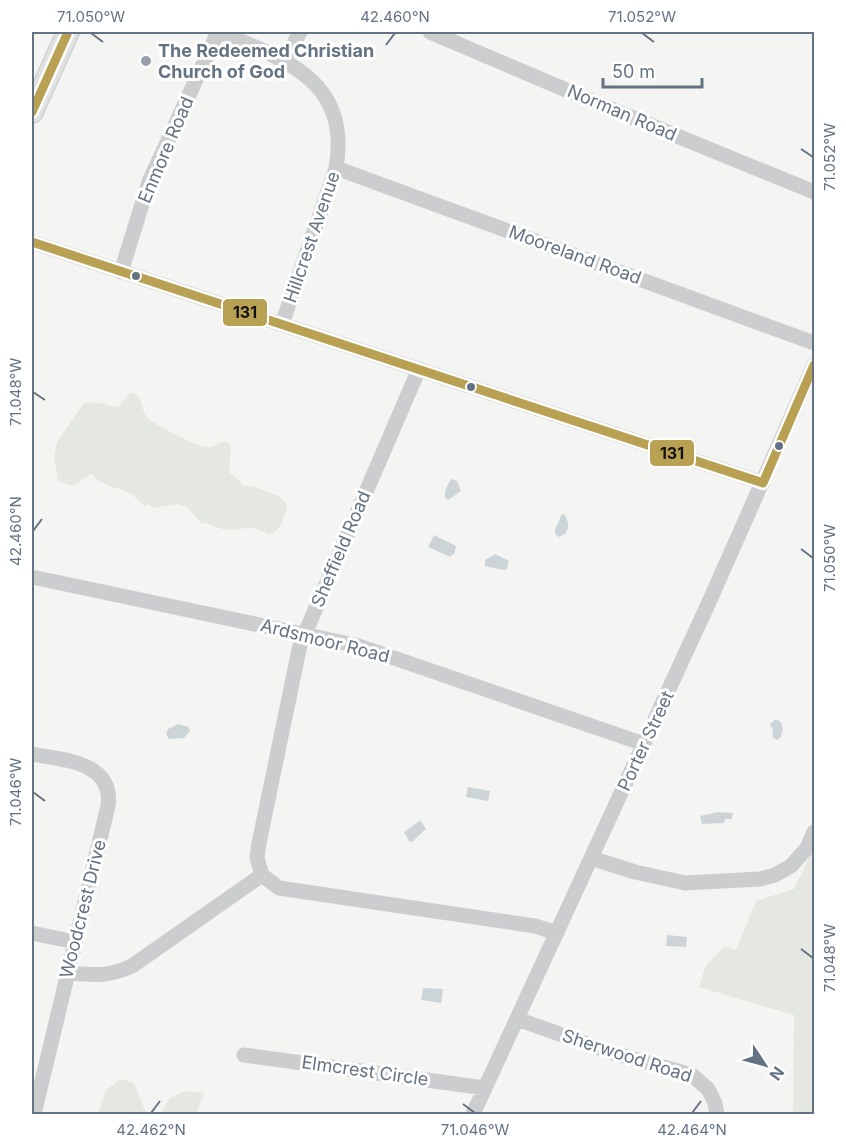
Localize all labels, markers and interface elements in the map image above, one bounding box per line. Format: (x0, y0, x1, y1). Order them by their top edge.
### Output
text: 71.050°W (57, 7, 125, 26)
text: 42.460°N (360, 7, 430, 26)
text: 71.052°W (608, 7, 676, 26)
place label: The Redeemed Christian Church of God (158, 40, 374, 82)
scale bar (603, 51, 702, 89)
marker: The Redeemed Christian Church of God (139, 54, 153, 68)
text: 50 m (612, 61, 655, 82)
street label: Norman Road (565, 80, 680, 145)
street label: Enmore Road (134, 93, 197, 206)
text: 71.052°W (820, 123, 839, 191)
street label: Hillcrest Avenue (279, 168, 344, 305)
street label: Mooreland Road (506, 221, 644, 288)
unlabelled marker (130, 270, 142, 282)
line badge: 131 (222, 298, 268, 327)
text: 131 (233, 302, 257, 322)
text: 71.048°W (6, 358, 25, 426)
unlabelled marker (465, 381, 477, 393)
line badge: 131 (649, 439, 695, 467)
unlabelled marker (773, 440, 785, 452)
text: 131 (660, 443, 684, 463)
street label: Sheffield Road (307, 488, 374, 610)
text: 42.460°N (6, 496, 25, 566)
text: 71.050°W (820, 524, 839, 592)
street label: Ardsmoor Road (259, 614, 392, 667)
street label: Porter Street (613, 687, 678, 794)
text: 71.046°W (6, 757, 25, 826)
street label: Woodcrest Drive (55, 838, 110, 980)
text: 71.048°W (820, 924, 839, 992)
street label: Sherwood Road (560, 1025, 695, 1086)
north arrow (735, 1035, 795, 1095)
street label: Elmcrest Circle (300, 1051, 430, 1090)
text: N (765, 1063, 789, 1085)
text: 42.462°N (116, 1120, 186, 1139)
text: 71.046°W (441, 1120, 510, 1139)
text: 42.464°N (657, 1120, 727, 1139)

